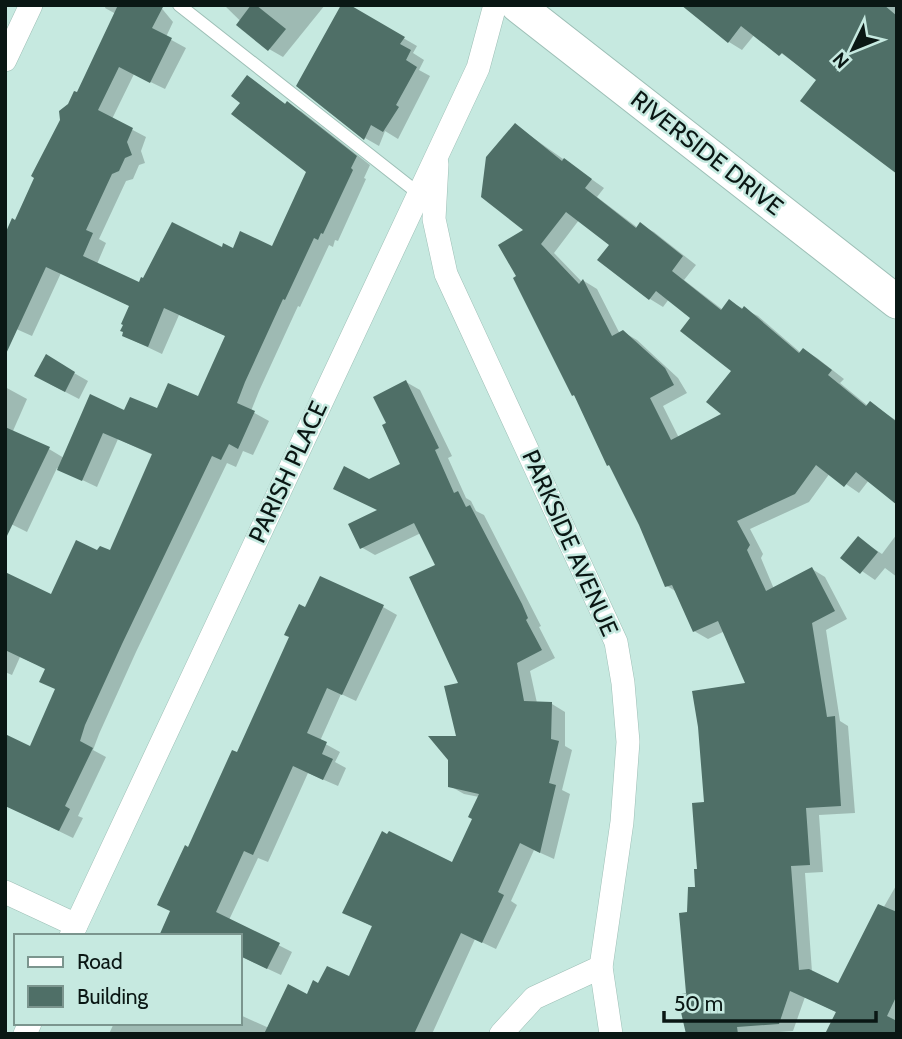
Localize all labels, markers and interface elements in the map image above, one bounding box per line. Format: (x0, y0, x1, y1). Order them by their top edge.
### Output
north arrow (818, 14, 888, 84)
text: N (828, 47, 854, 73)
street label: RIVERSIDE DRIVE (625, 84, 789, 221)
street label: PARISH PLACE (242, 396, 333, 547)
street label: PARKSIDE AVENUE (516, 445, 625, 640)
legend (14, 934, 242, 1025)
text: Road (77, 949, 123, 974)
scale bar (664, 979, 876, 1023)
text: Building (77, 984, 149, 1009)
text: 50 m (674, 991, 723, 1016)

